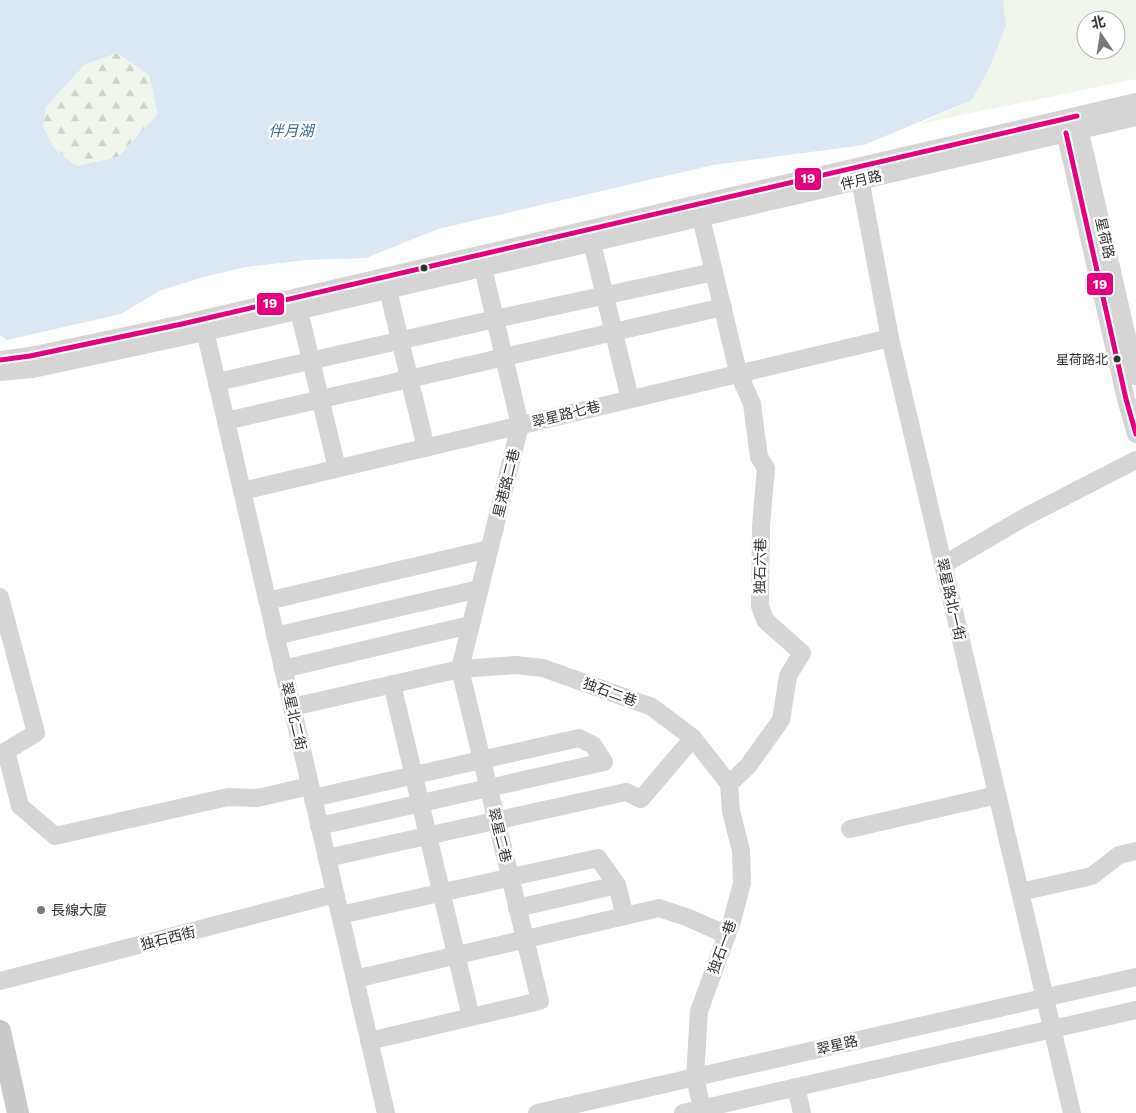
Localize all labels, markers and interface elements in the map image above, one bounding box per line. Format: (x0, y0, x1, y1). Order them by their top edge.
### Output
north arrow (1076, 10, 1126, 60)
text: 北 (1089, 13, 1107, 32)
water label: 伴月湖 (268, 122, 315, 140)
line badge: 19 (794, 167, 822, 191)
street label: 伴月路 (839, 167, 883, 193)
text: 19 (801, 170, 815, 186)
street label: 星荷路 (1092, 216, 1118, 260)
unlabelled marker (419, 263, 429, 273)
line badge: 19 (1086, 272, 1114, 296)
text: 19 (1093, 276, 1107, 292)
line badge: 19 (256, 292, 285, 316)
text: 19 (263, 295, 277, 311)
place label: 星荷路北 (1056, 352, 1108, 367)
marker: 星荷路北 (1112, 354, 1122, 364)
street label: 翠星路七巷 (530, 398, 602, 430)
street label: 星港路二巷 (490, 447, 522, 519)
street label: 独石六巷 (752, 538, 768, 594)
street label: 翠星路北一街 (934, 556, 968, 642)
street label: 独石二巷 (581, 675, 639, 709)
street label: 翠星北二街 (278, 680, 310, 752)
street label: 翠星二巷 (485, 806, 515, 864)
place label: 長線大廈 (51, 902, 107, 918)
marker: 長線大廈 (35, 904, 47, 916)
street label: 独石一巷 (705, 918, 739, 976)
street label: 独石西街 (139, 923, 197, 953)
street label: 翠星路 (815, 1032, 859, 1058)

